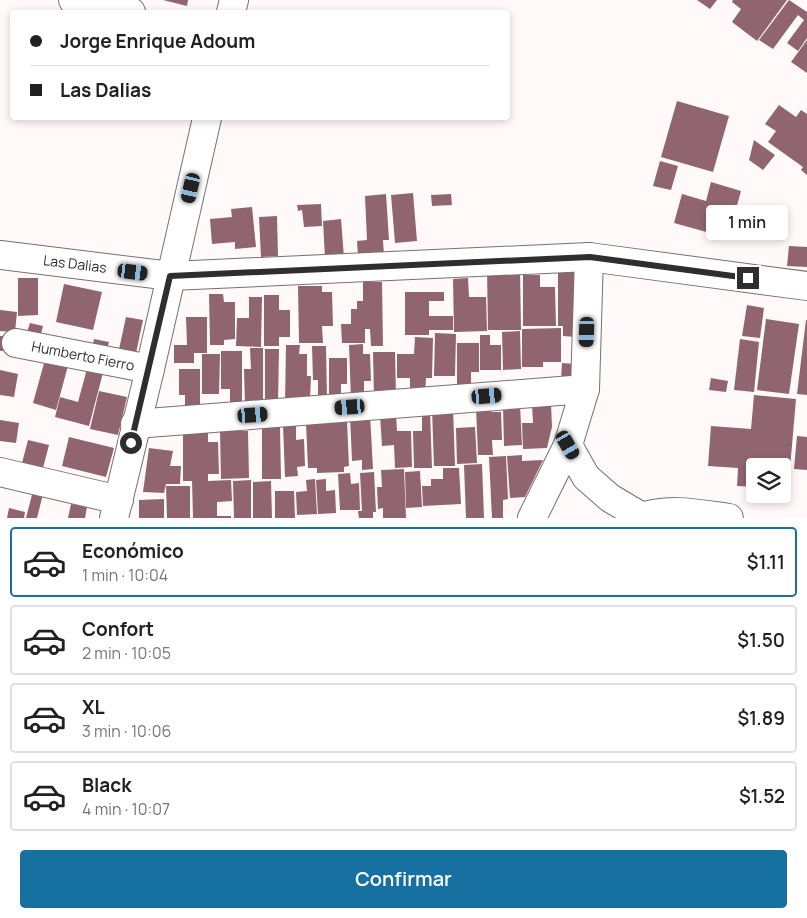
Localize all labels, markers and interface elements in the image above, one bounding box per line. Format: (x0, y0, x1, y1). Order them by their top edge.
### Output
text: Jorge Enrique Adoum (60, 28, 255, 54)
text: Las Dalias (60, 77, 151, 103)
car (180, 172, 201, 204)
callout: 1 min (707, 206, 789, 240)
text: 1 min (728, 211, 766, 233)
street label: Las Dalias (42, 250, 108, 277)
car (117, 263, 148, 281)
route end (737, 267, 759, 289)
car (578, 317, 595, 347)
street label: Humberto Fierro (30, 336, 136, 375)
car (471, 387, 502, 405)
car (334, 398, 365, 416)
car (237, 406, 268, 424)
car (554, 428, 581, 462)
route start (120, 432, 142, 454)
map controls (746, 458, 791, 503)
button: layers (746, 458, 791, 503)
text: Económico (82, 538, 184, 564)
icon: car (22, 540, 67, 585)
text: $1.11 (747, 549, 785, 575)
text: 1 min · 10:04 (82, 564, 168, 586)
text: Confort (82, 616, 154, 642)
icon: car (22, 618, 67, 663)
text: $1.50 (737, 627, 785, 653)
text: 2 min · 10:05 (82, 642, 171, 664)
text: XL (82, 694, 105, 720)
icon: car (22, 696, 67, 741)
text: $1.89 (737, 705, 785, 731)
text: 3 min · 10:06 (82, 720, 171, 742)
text: Black (82, 772, 131, 798)
icon: car (22, 774, 67, 819)
text: $1.52 (739, 783, 785, 809)
text: 4 min · 10:07 (82, 798, 170, 820)
button: Confirmar (20, 850, 787, 908)

